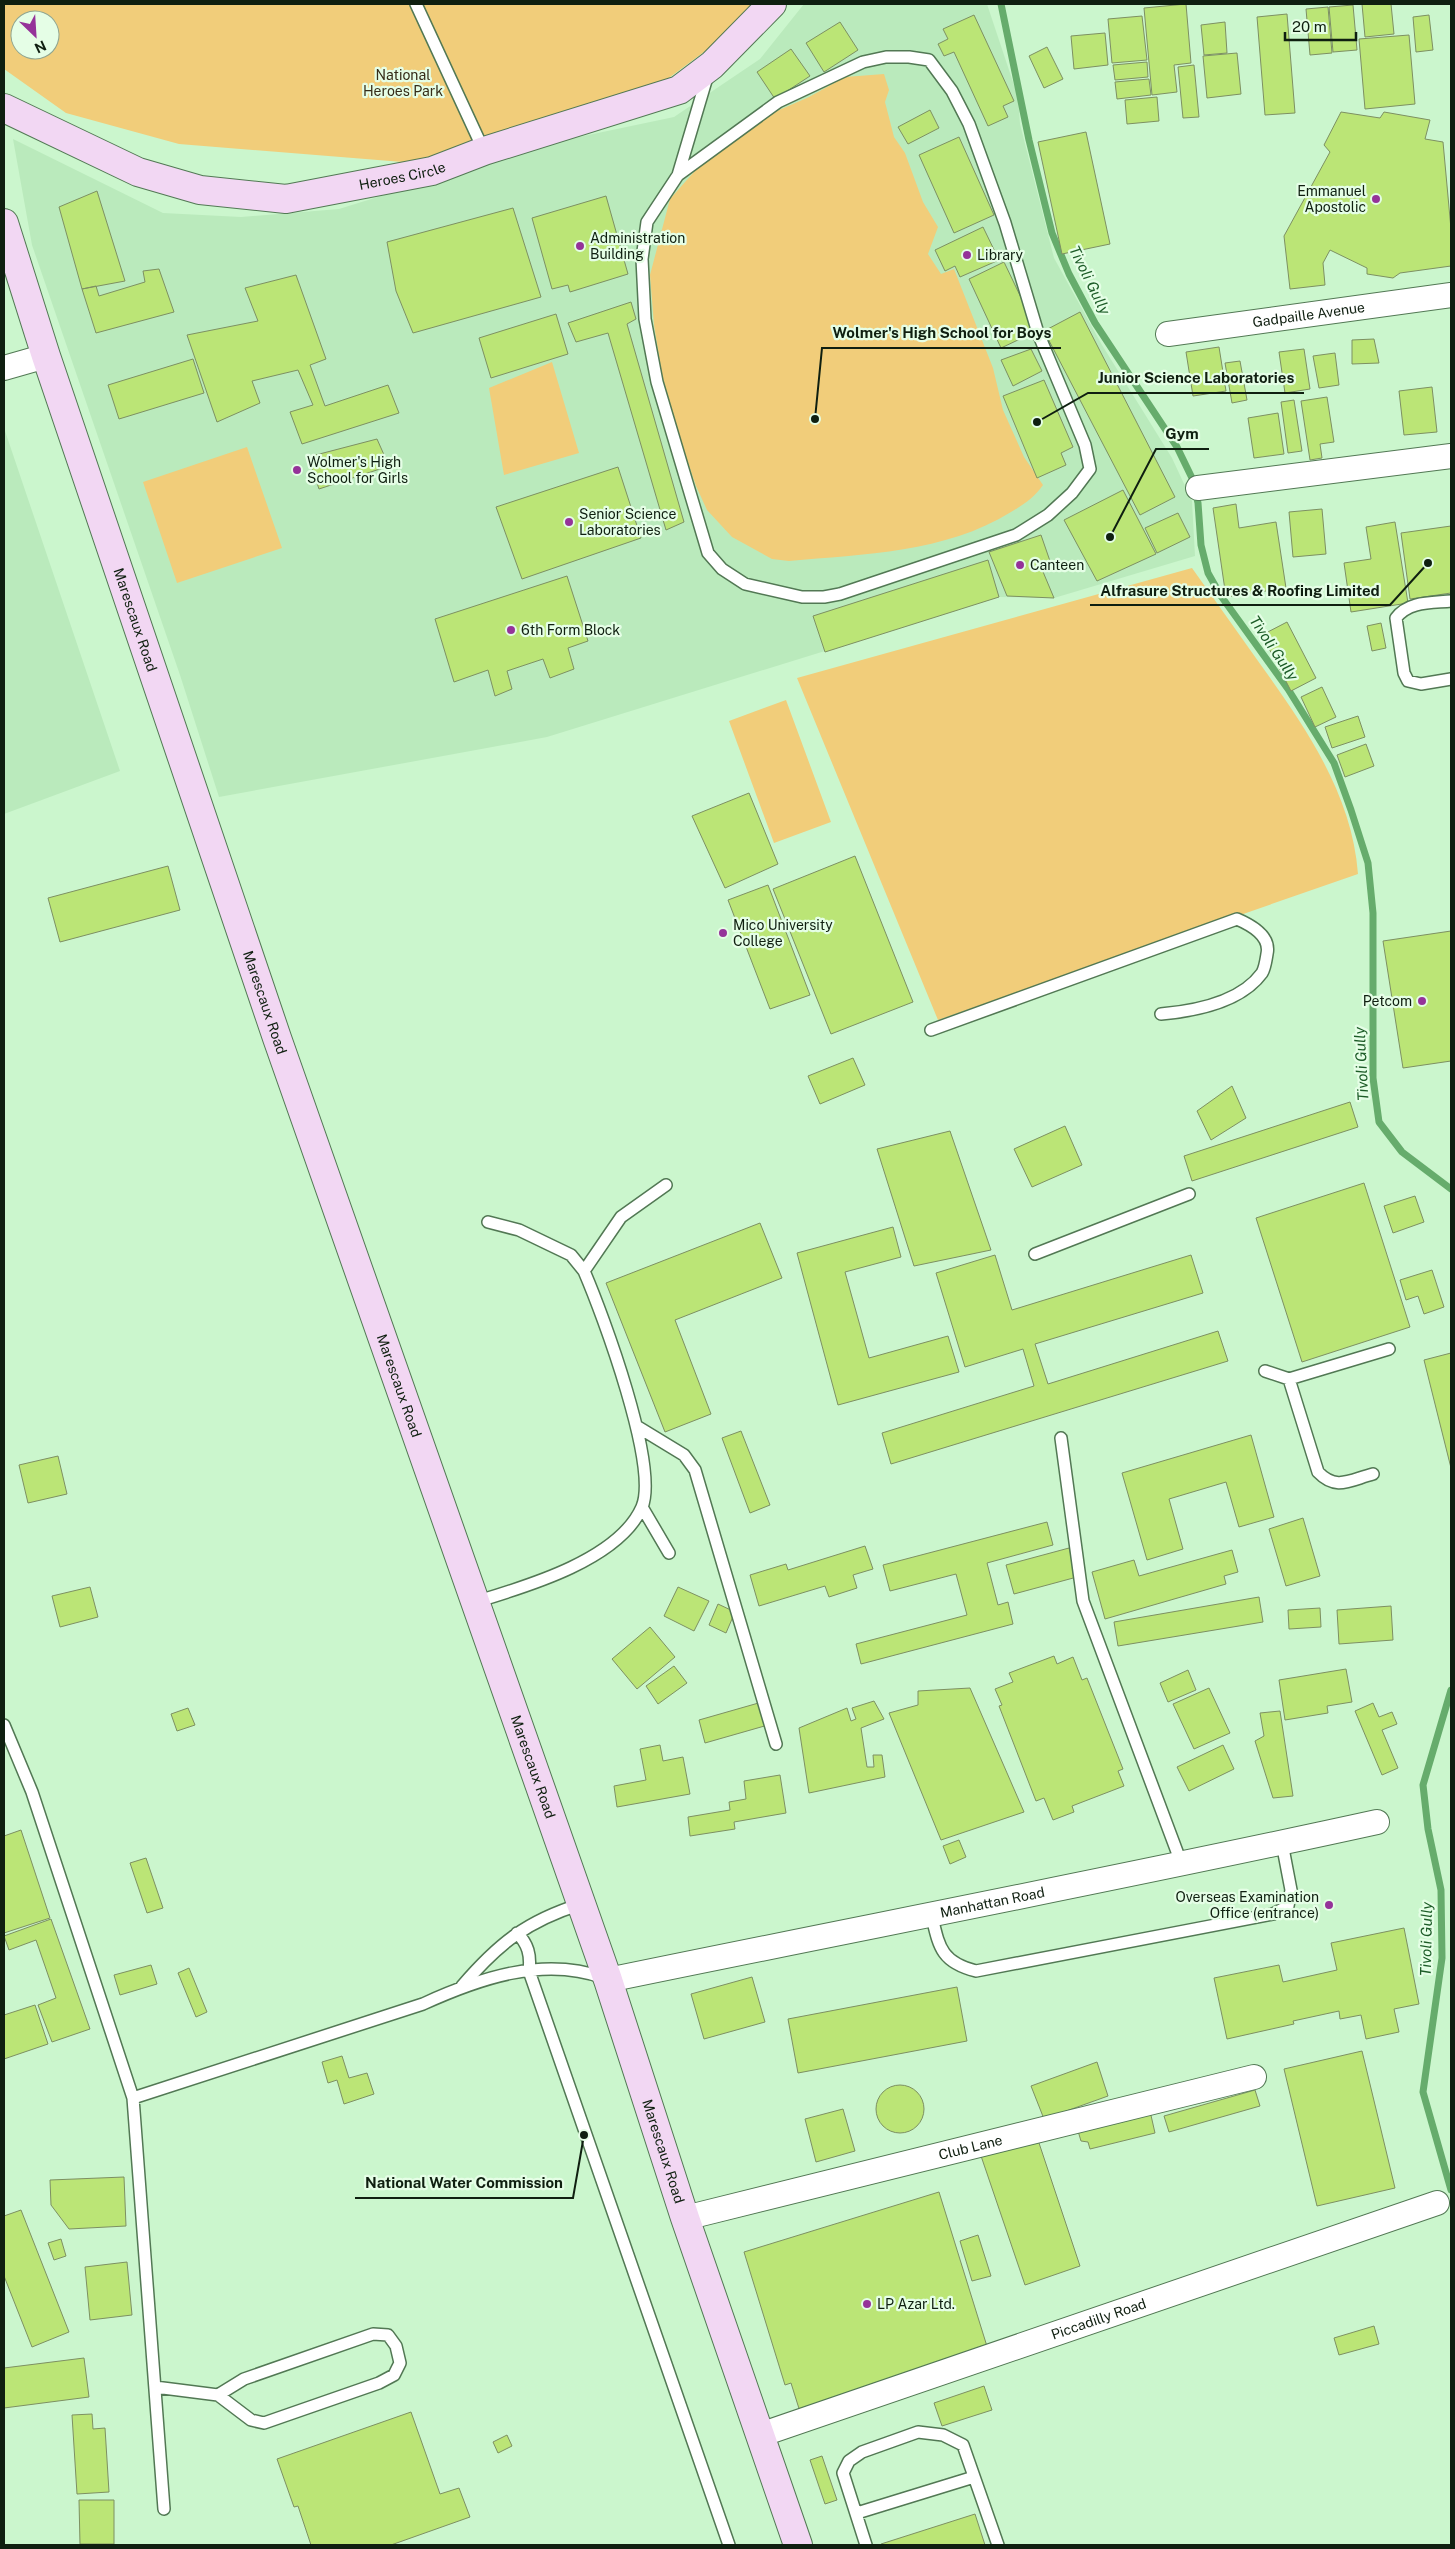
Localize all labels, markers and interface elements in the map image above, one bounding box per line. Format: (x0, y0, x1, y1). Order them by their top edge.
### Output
north arrow (10, 10, 60, 60)
scale bar (1285, 10, 1356, 42)
text: 20 m (1292, 18, 1327, 35)
text: N (32, 37, 49, 56)
park label: National Heroes Park (363, 67, 443, 99)
street label: Heroes Circle (358, 159, 448, 193)
place label: Emmanuel Apostolic (1297, 183, 1366, 215)
marker: Emmanuel Apostolic (1370, 193, 1382, 205)
place label: Administration Building (590, 230, 685, 262)
marker: Administration Building (574, 240, 586, 252)
water label: Tivoli Gully (1066, 243, 1114, 317)
place label: Library (977, 247, 1024, 263)
marker: Library (961, 249, 973, 261)
street label: Gadpaille Avenue (1251, 299, 1366, 330)
callout: Wolmer's High School for Boys (822, 318, 1061, 348)
text: Wolmer's High School for Boys (833, 324, 1052, 341)
callout: Junior Science Laboratories (1088, 363, 1304, 393)
text: Junior Science Laboratories (1098, 369, 1294, 386)
callout: Gym (1156, 419, 1209, 449)
text: Gym (1165, 425, 1199, 442)
place label: Wolmer's High School for Girls (307, 454, 408, 486)
marker: Wolmer's High School for Girls (291, 464, 303, 476)
place label: Senior Science Laboratories (579, 506, 677, 538)
marker: Senior Science Laboratories (563, 516, 575, 528)
place label: Canteen (1030, 557, 1084, 573)
marker: Canteen (1014, 559, 1026, 571)
street label: Marescaux Road (110, 566, 160, 674)
callout: Alfrasure Structures & Roofing Limited (1090, 575, 1390, 605)
text: Alfrasure Structures & Roofing Limited (1100, 582, 1380, 599)
water label: Tivoli Gully (1246, 612, 1302, 684)
place label: 6th Form Block (521, 622, 620, 638)
marker: 6th Form Block (505, 624, 517, 636)
place label: Mico University College (733, 917, 833, 949)
marker: Mico University College (717, 927, 729, 939)
street label: Marescaux Road (240, 949, 290, 1056)
place label: Petcom (1363, 993, 1412, 1009)
marker: Petcom (1416, 995, 1428, 1007)
water label: Tivoli Gully (1351, 1026, 1371, 1102)
street label: Marescaux Road (374, 1332, 425, 1439)
street label: Marescaux Road (508, 1713, 559, 1821)
street label: Manhattan Road (939, 1884, 1046, 1921)
place label: Overseas Examination Office (entrance) (1175, 1889, 1319, 1921)
marker: Overseas Examination Office (entrance) (1323, 1899, 1335, 1911)
water label: Tivoli Gully (1417, 1901, 1435, 1976)
street label: Marescaux Road (639, 2097, 688, 2205)
street label: Club Lane (937, 2132, 1004, 2163)
callout: National Water Commission (355, 2168, 573, 2198)
text: National Water Commission (365, 2174, 563, 2191)
street label: Piccadilly Road (1049, 2295, 1148, 2343)
place label: LP Azar Ltd. (877, 2296, 955, 2312)
marker: LP Azar Ltd. (861, 2298, 873, 2310)

